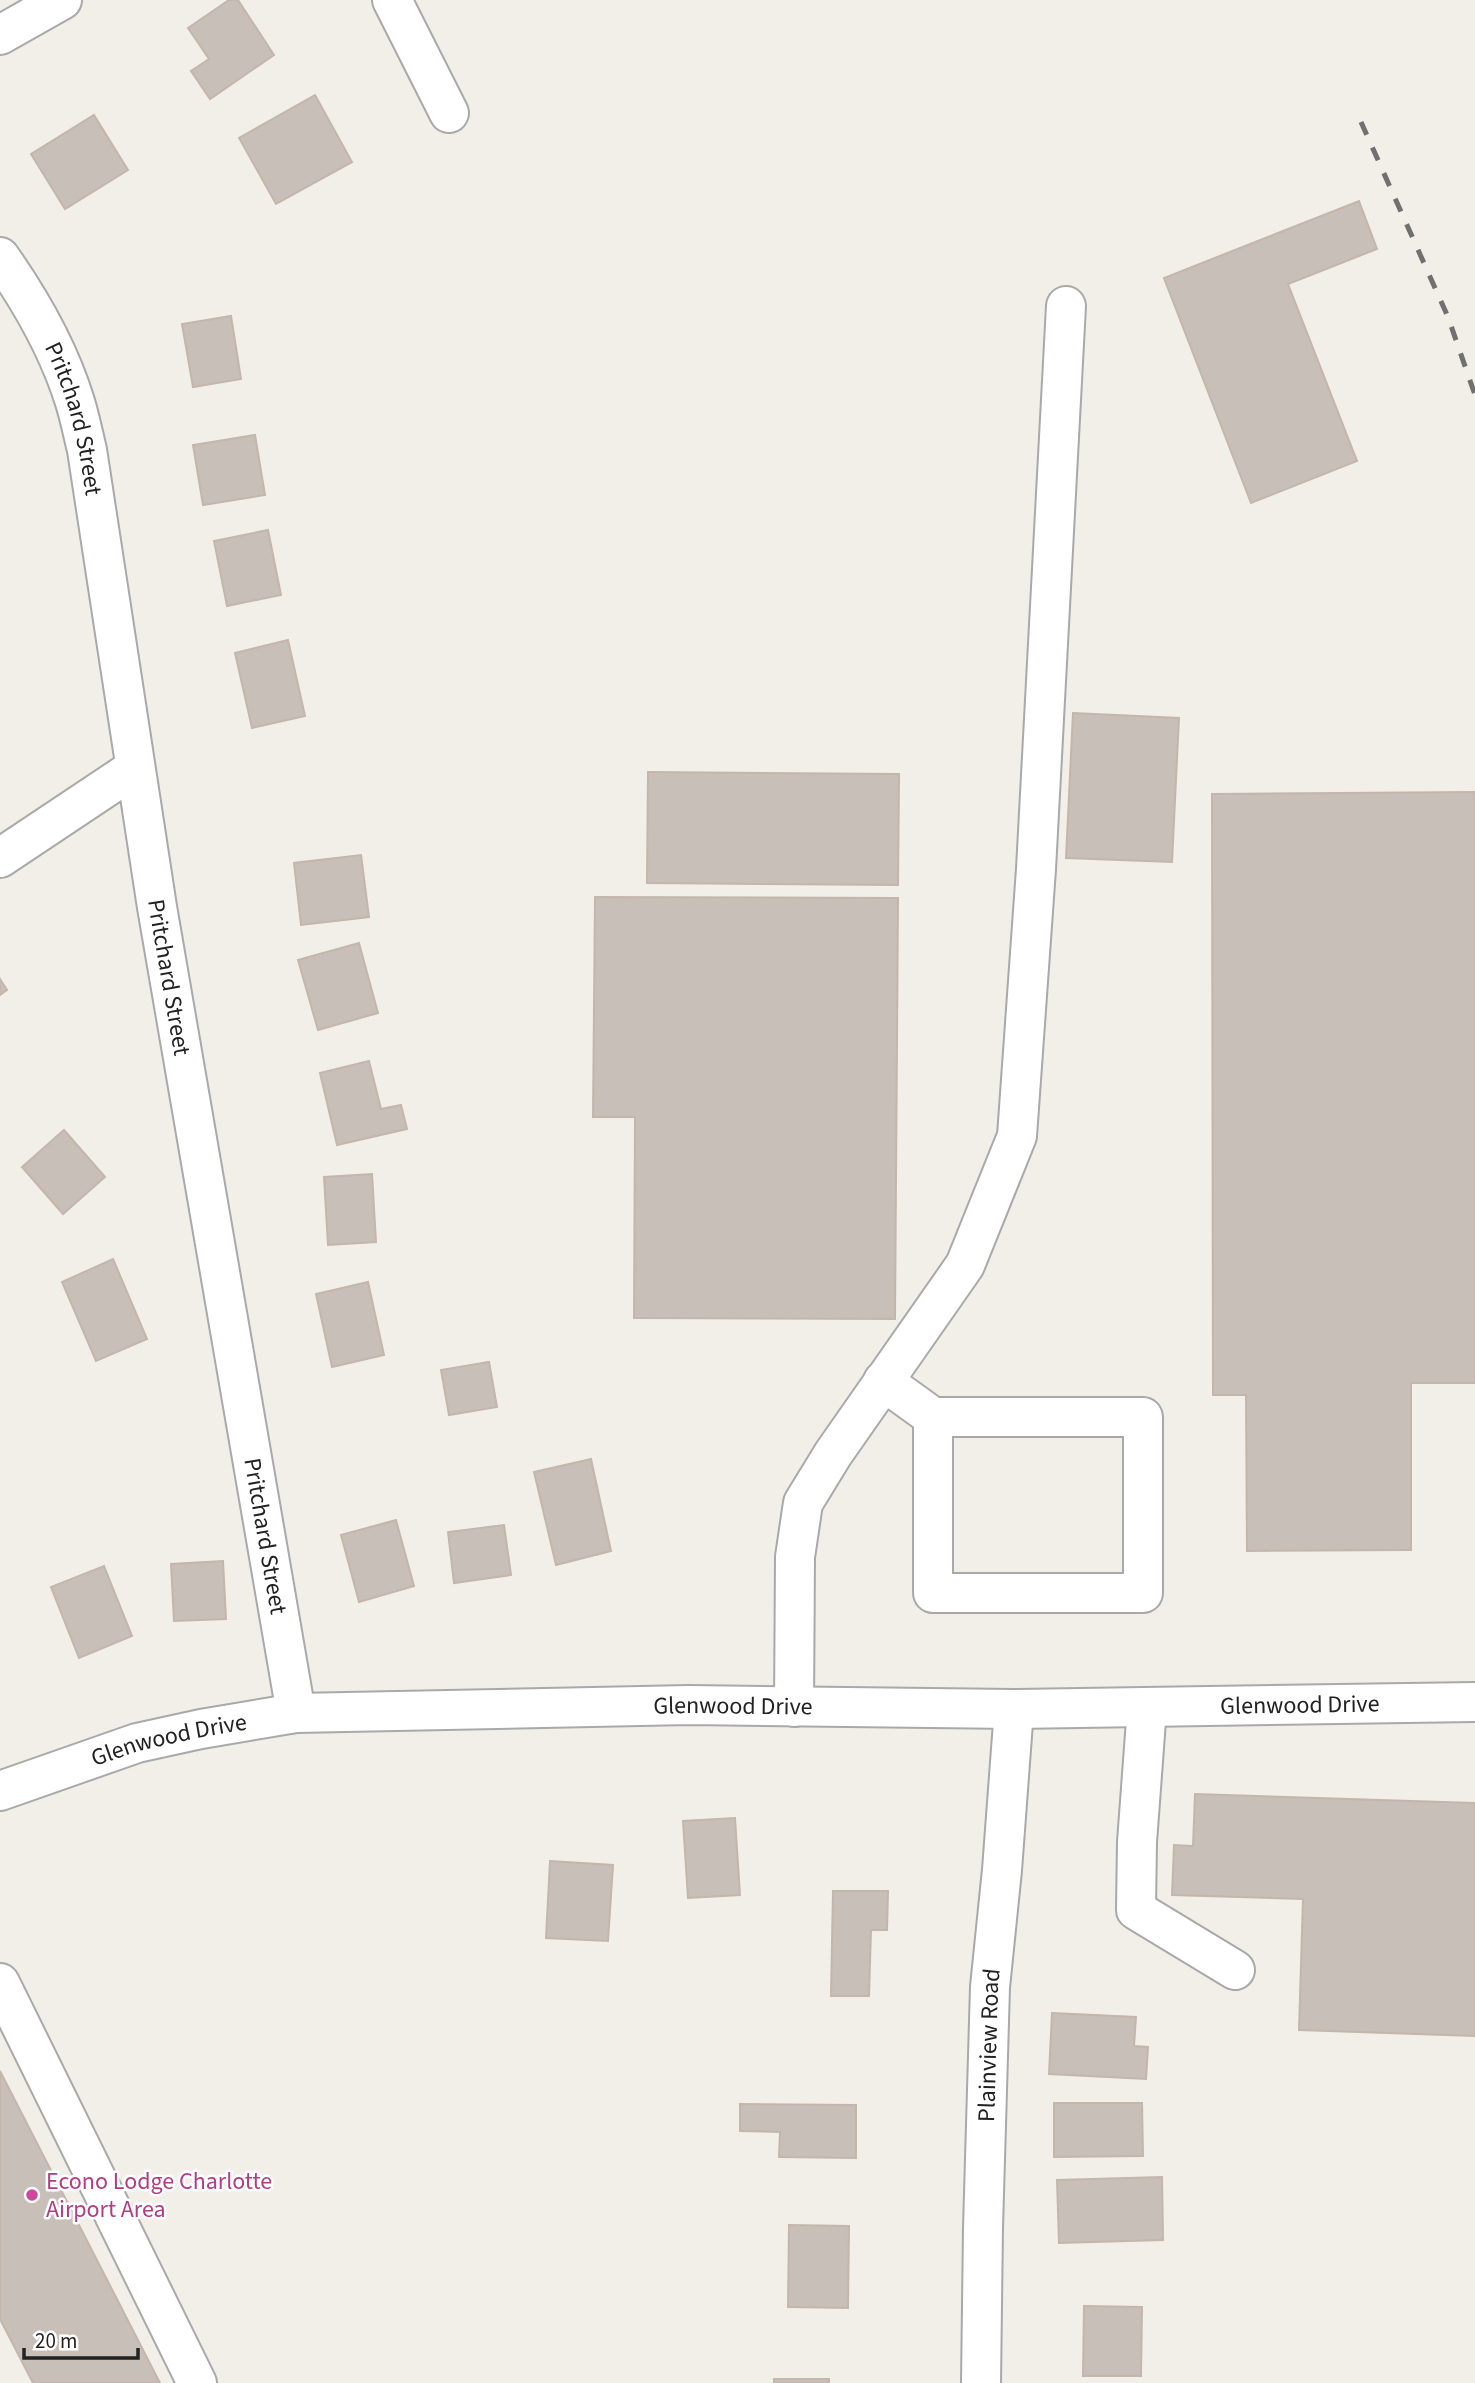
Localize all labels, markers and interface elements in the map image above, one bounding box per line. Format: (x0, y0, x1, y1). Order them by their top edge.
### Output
street label: Pritchard Street (36, 336, 111, 498)
street label: Pritchard Street (139, 897, 200, 1058)
street label: Pritchard Street (235, 1455, 296, 1617)
street label: Glenwood Drive (1220, 1686, 1380, 1723)
street label: Glenwood Drive (653, 1687, 813, 1724)
street label: Glenwood Drive (86, 1704, 249, 1775)
street label: Plainview Road (969, 1967, 1009, 2122)
place label: Econo Lodge Charlotte Airport Area (46, 2164, 272, 2227)
marker: Econo Lodge Charlotte Airport Area (24, 2187, 40, 2203)
scale bar (24, 2316, 138, 2360)
text: 20 m (35, 2326, 77, 2356)

